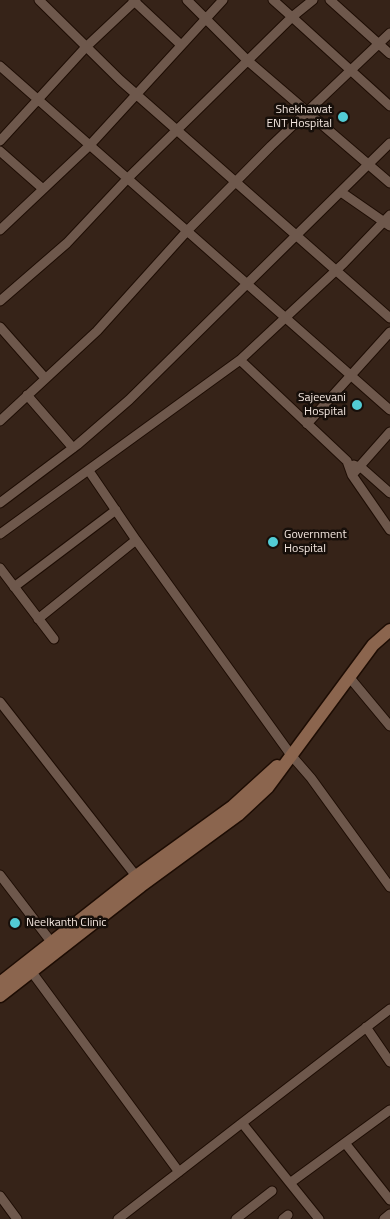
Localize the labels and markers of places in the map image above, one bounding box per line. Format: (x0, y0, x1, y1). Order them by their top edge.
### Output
place label: Shekhawat ENT Hospital (266, 103, 332, 131)
marker: Shekhawat ENT Hospital (336, 110, 350, 124)
place label: Sajeevani Hospital (298, 391, 346, 419)
marker: Sajeevani Hospital (350, 398, 364, 412)
place label: Government Hospital (284, 528, 347, 556)
marker: Government Hospital (266, 535, 280, 549)
marker: Neelkanth Clinic (8, 916, 22, 930)
place label: Neelkanth Clinic (26, 916, 107, 930)

